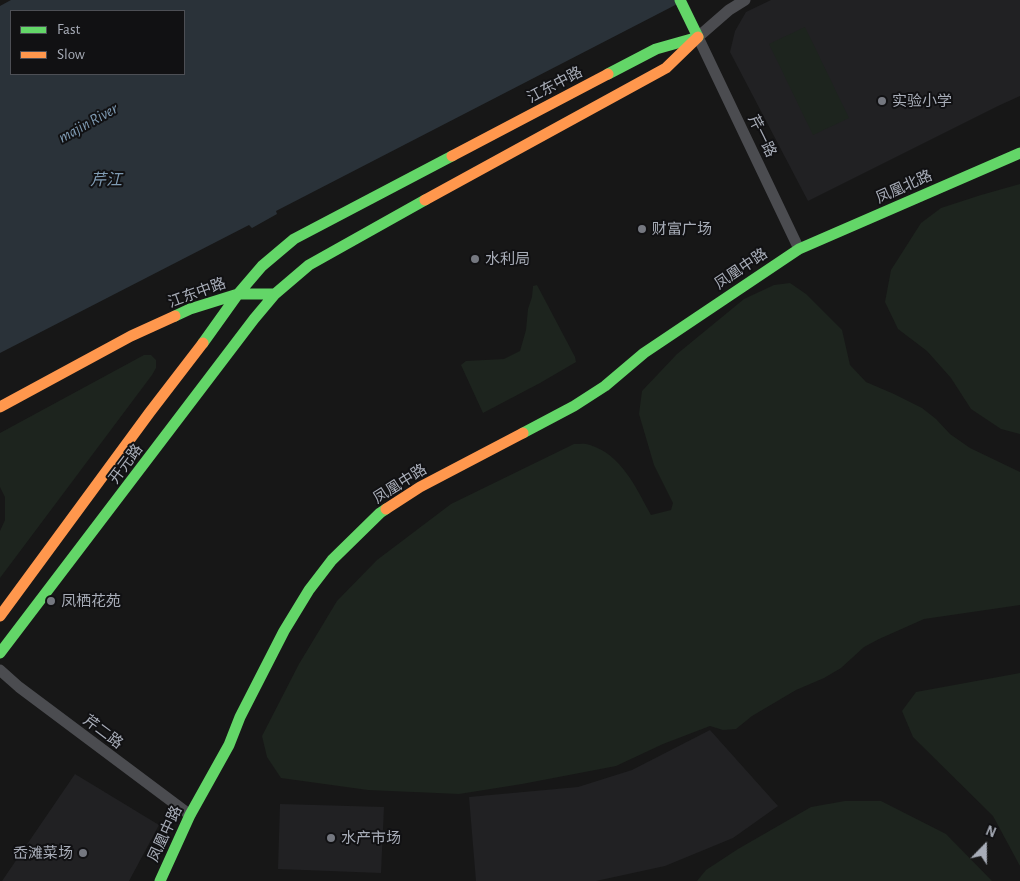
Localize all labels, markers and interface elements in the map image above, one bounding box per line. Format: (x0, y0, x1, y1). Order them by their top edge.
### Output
legend (10, 10, 185, 75)
text: Fast (57, 22, 80, 37)
text: Slow (57, 47, 85, 62)
street label: 江东中路 (524, 63, 586, 107)
place label: 实验小学 (892, 92, 952, 110)
marker: 实验小学 (876, 95, 888, 107)
water label: majin River (55, 99, 121, 147)
street label: 芹一路 (744, 112, 780, 160)
street label: 凤凰北路 (873, 167, 935, 207)
water label: 芹江 (90, 170, 122, 190)
place label: 财富广场 (652, 220, 712, 238)
marker: 财富广场 (636, 223, 648, 235)
street label: 凤凰中路 (711, 245, 771, 293)
place label: 水利局 (485, 250, 530, 268)
marker: 水利局 (469, 253, 481, 265)
street label: 江东中路 (166, 274, 228, 312)
street label: 开元路 (105, 441, 147, 487)
street label: 凤凰中路 (370, 460, 430, 508)
place label: 凤栖花苑 (61, 592, 121, 610)
marker: 凤栖花苑 (45, 595, 57, 607)
street label: 芹二路 (80, 711, 126, 753)
street label: 凤凰中路 (144, 803, 186, 865)
north arrow (960, 821, 1010, 871)
text: N (983, 824, 998, 840)
place label: 水产市场 (341, 829, 401, 847)
marker: 水产市场 (325, 832, 337, 844)
place label: 岙滩菜场 (13, 844, 73, 862)
marker: 岙滩菜场 (77, 847, 89, 859)

